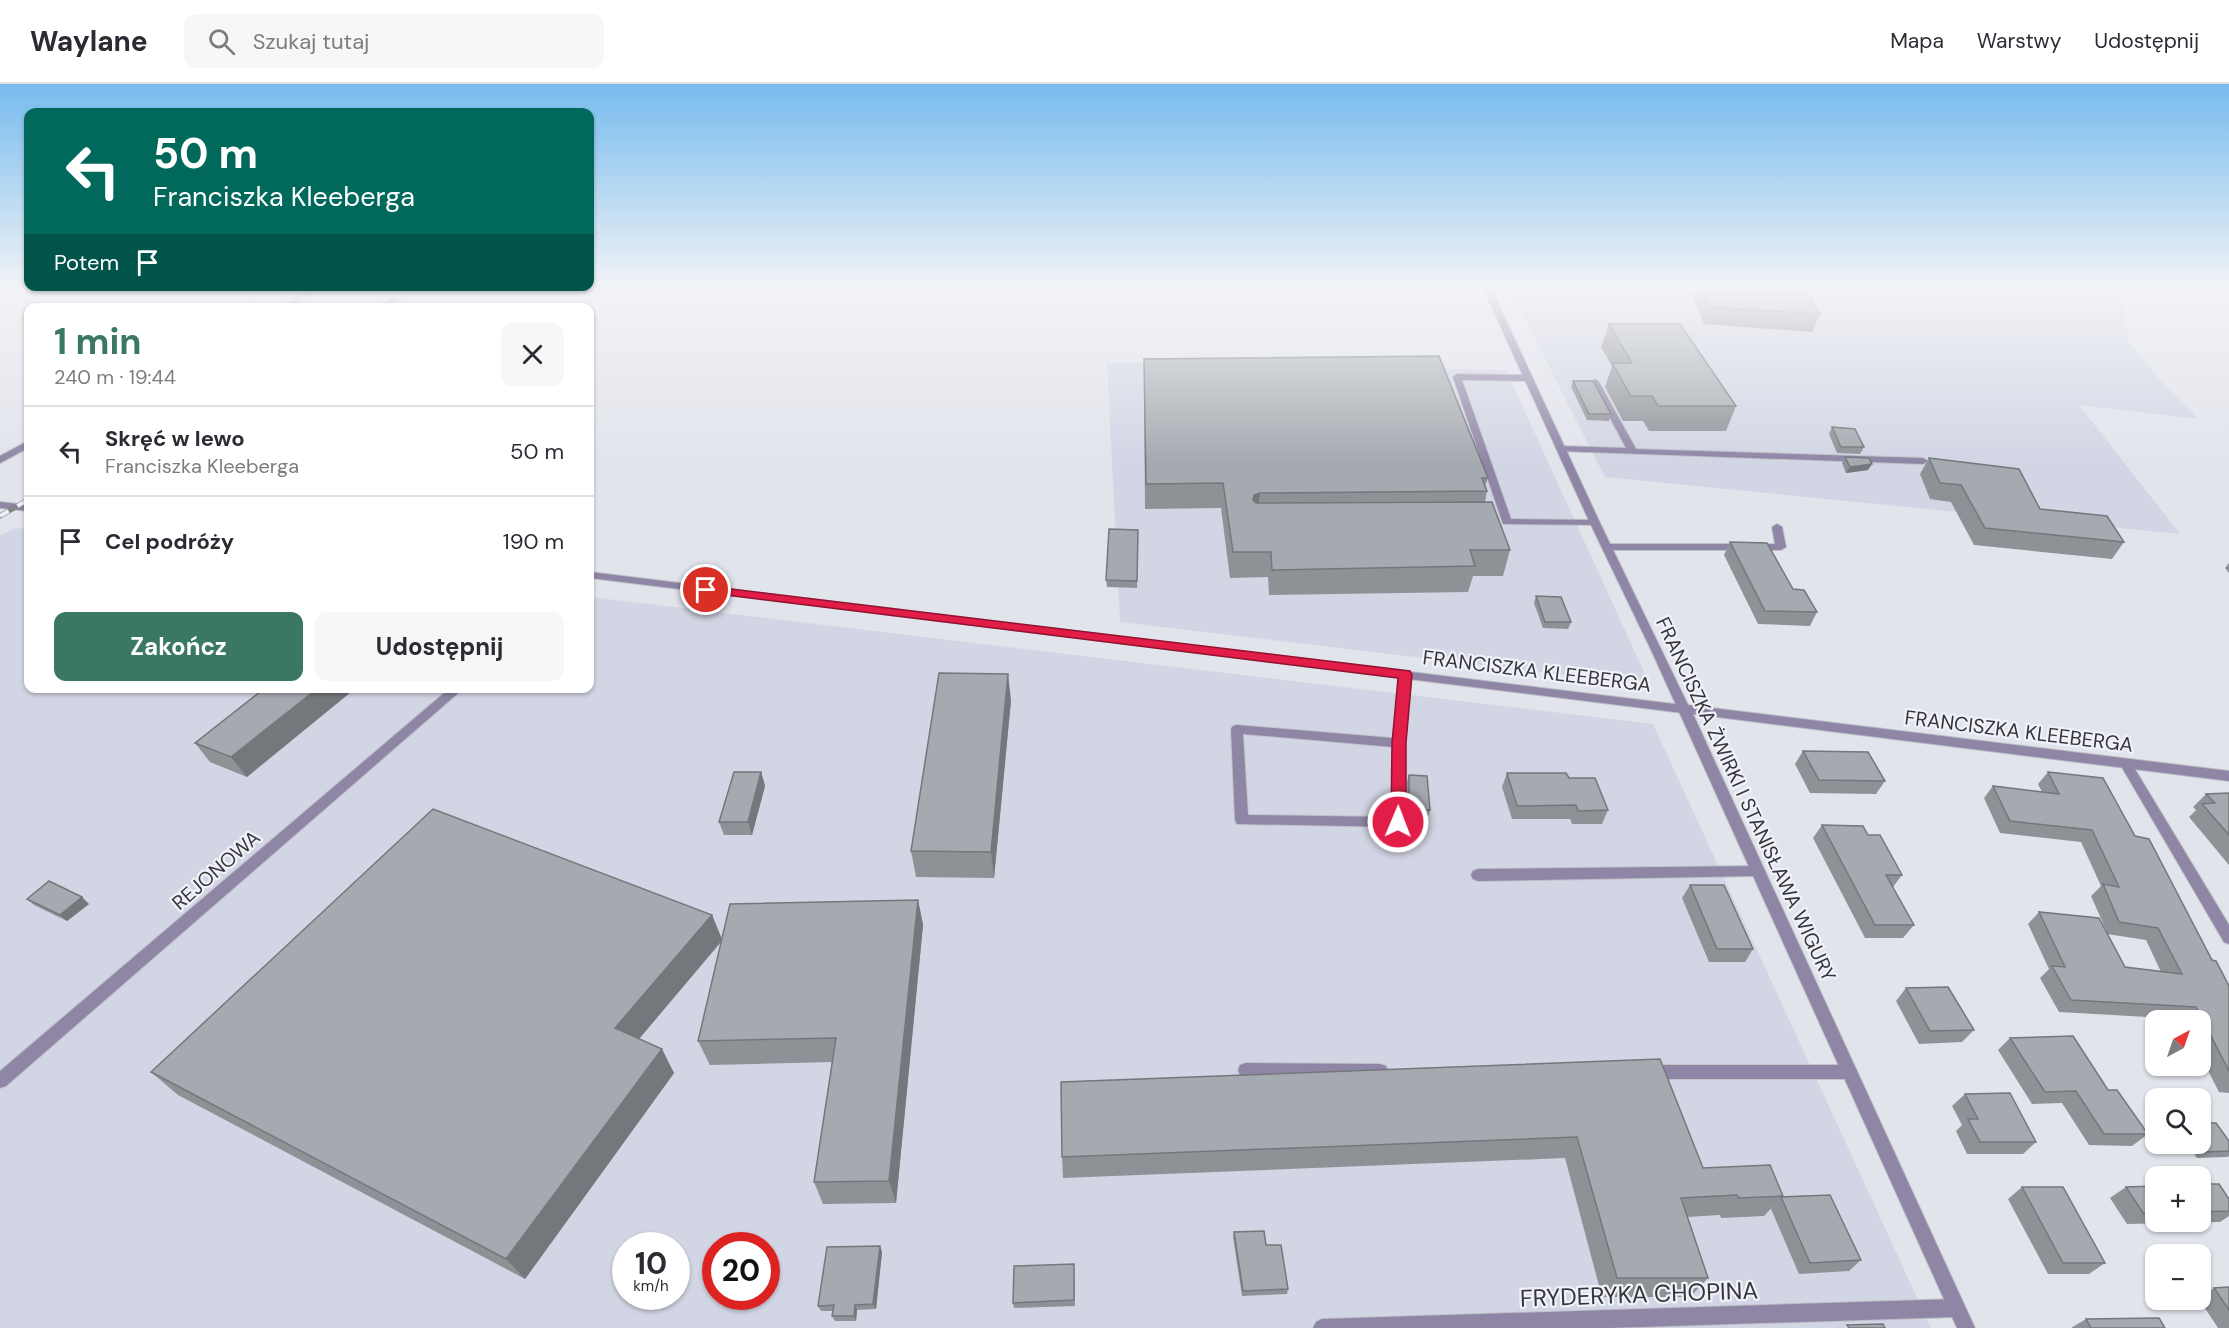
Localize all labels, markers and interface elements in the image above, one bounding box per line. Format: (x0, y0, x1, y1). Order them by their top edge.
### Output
search box (184, 14, 604, 68)
text: Waylane (30, 23, 148, 60)
icon: search (205, 25, 238, 58)
text: Szukaj tutaj (253, 27, 369, 56)
text: Mapa (1890, 27, 1944, 55)
text: Warstwy (1977, 27, 2061, 55)
text: Udostępnij (2094, 27, 2199, 55)
text: 50 m (153, 126, 258, 181)
icon: left (54, 132, 132, 210)
text: Franciszka Kleeberga (153, 179, 415, 214)
icon: arrive (131, 246, 164, 279)
text: Potem (54, 248, 119, 277)
text: 1 min (54, 318, 142, 365)
button: close (501, 323, 564, 386)
text: 240 m · 19:44 (54, 364, 176, 390)
text: Skręć w lewo (105, 424, 245, 453)
icon: left (54, 435, 87, 468)
text: 50 m (510, 437, 564, 466)
text: Franciszka Kleeberga (105, 453, 299, 479)
icon: arrive (54, 525, 87, 558)
text: Cel podróży (105, 527, 234, 556)
text: 190 m (503, 527, 564, 556)
pin (680, 564, 731, 615)
icon: arrive (689, 573, 722, 606)
button: Zakończ (54, 612, 303, 681)
button: Udostępnij (315, 612, 564, 681)
street label: FRANCISZKA ŻWIRKI I STANISŁAWA WIGURY (1650, 613, 1842, 986)
street label: FRANCISZKA KLEEBERGA (1421, 644, 1653, 698)
street label: FRANCISZKA KLEEBERGA (1903, 704, 2135, 758)
position arrow (1366, 790, 1430, 854)
street label: REJONOWA (166, 825, 266, 915)
north arrow (2145, 1010, 2211, 1076)
map controls (2145, 1010, 2211, 1310)
button: search (2145, 1088, 2211, 1154)
button: + (2145, 1166, 2211, 1232)
speed limit sign: 20 (702, 1232, 780, 1310)
text: 10 (635, 1244, 667, 1283)
button: − (2145, 1244, 2211, 1310)
street label: FRYDERYKA CHOPINA (1519, 1274, 1759, 1314)
text: km/h (633, 1276, 669, 1296)

